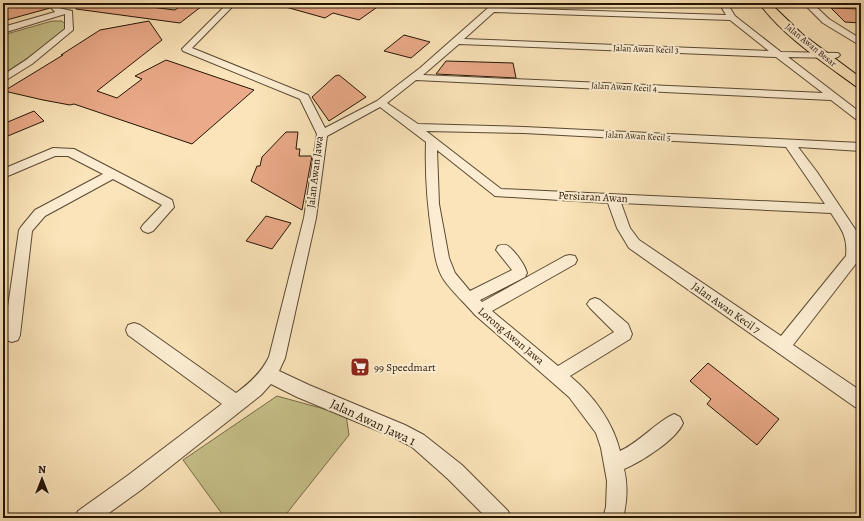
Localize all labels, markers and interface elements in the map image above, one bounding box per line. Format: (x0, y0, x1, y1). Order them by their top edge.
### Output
street label: Jalan Awan Besar (783, 21, 840, 70)
street label: Jalan Awan Kecil 3 (613, 42, 679, 56)
street label: Jalan Awan Kecil 4 (591, 79, 657, 95)
street label: Jalan Awan Kecil 5 (605, 128, 671, 144)
street label: Jalan Awan Jawa (303, 134, 327, 209)
street label: Persiaran Awan (558, 188, 628, 206)
street label: Jalan Awan Kecil 7 (689, 279, 763, 337)
street label: Lorong Awan Jawa (475, 304, 548, 369)
supermarket icon: 99 Speedmart (349, 356, 371, 378)
place label: 99 Speedmart (374, 360, 436, 375)
street label: Jalan Awan Jawa 1 (327, 395, 419, 450)
north arrow (22, 459, 62, 499)
text: N (38, 462, 46, 477)

